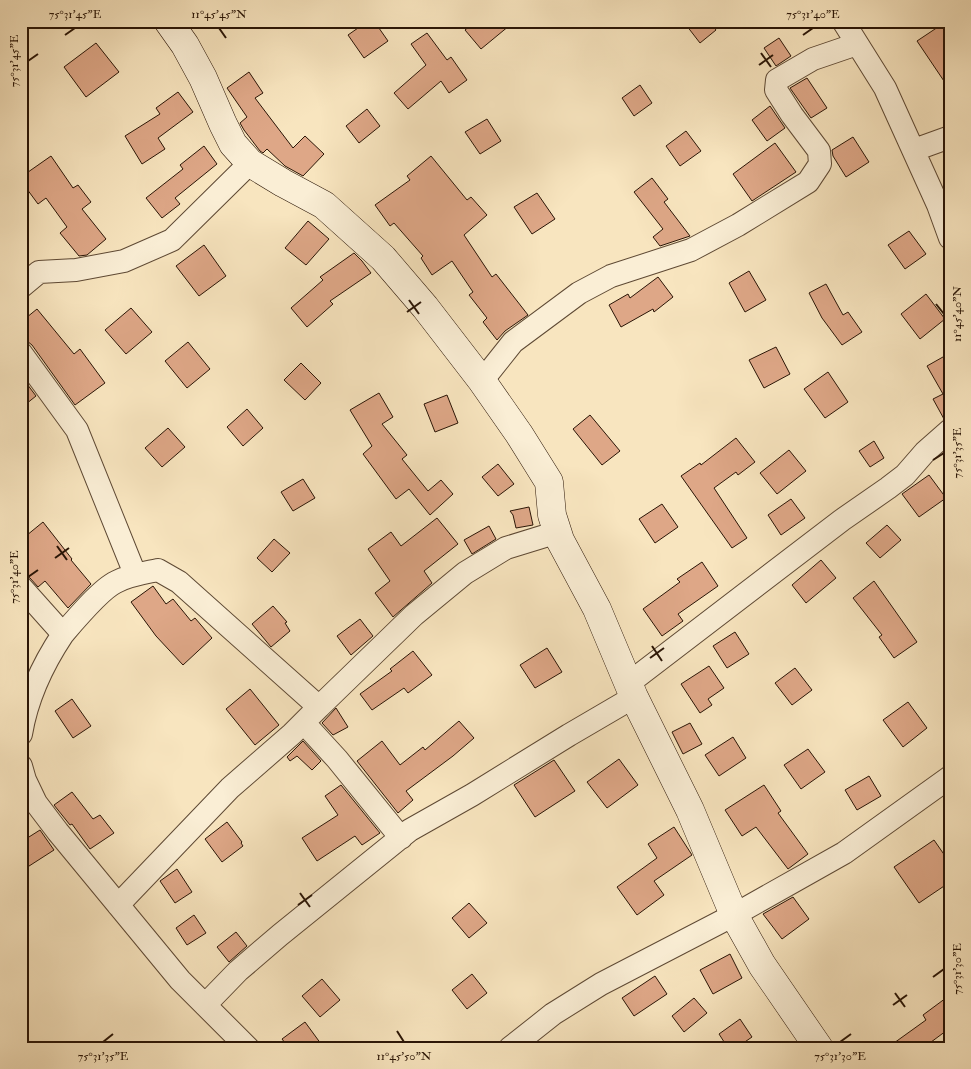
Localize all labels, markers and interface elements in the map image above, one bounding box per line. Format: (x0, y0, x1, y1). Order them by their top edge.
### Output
text: 75°31'45"E (49, 7, 102, 22)
text: 11°45'45"N (191, 7, 247, 22)
text: 75°31'40"E (786, 7, 840, 22)
text: 75°31'45"E (7, 34, 22, 87)
text: 11°45'40"N (950, 286, 965, 342)
text: 75°31'35"E (950, 427, 965, 478)
text: 75°31'40"E (7, 550, 22, 604)
text: 75°31'30"E (950, 943, 965, 995)
text: 75°31'35"E (78, 1049, 129, 1064)
text: 11°45'50"N (377, 1049, 432, 1064)
text: 75°31'30"E (814, 1049, 866, 1064)

